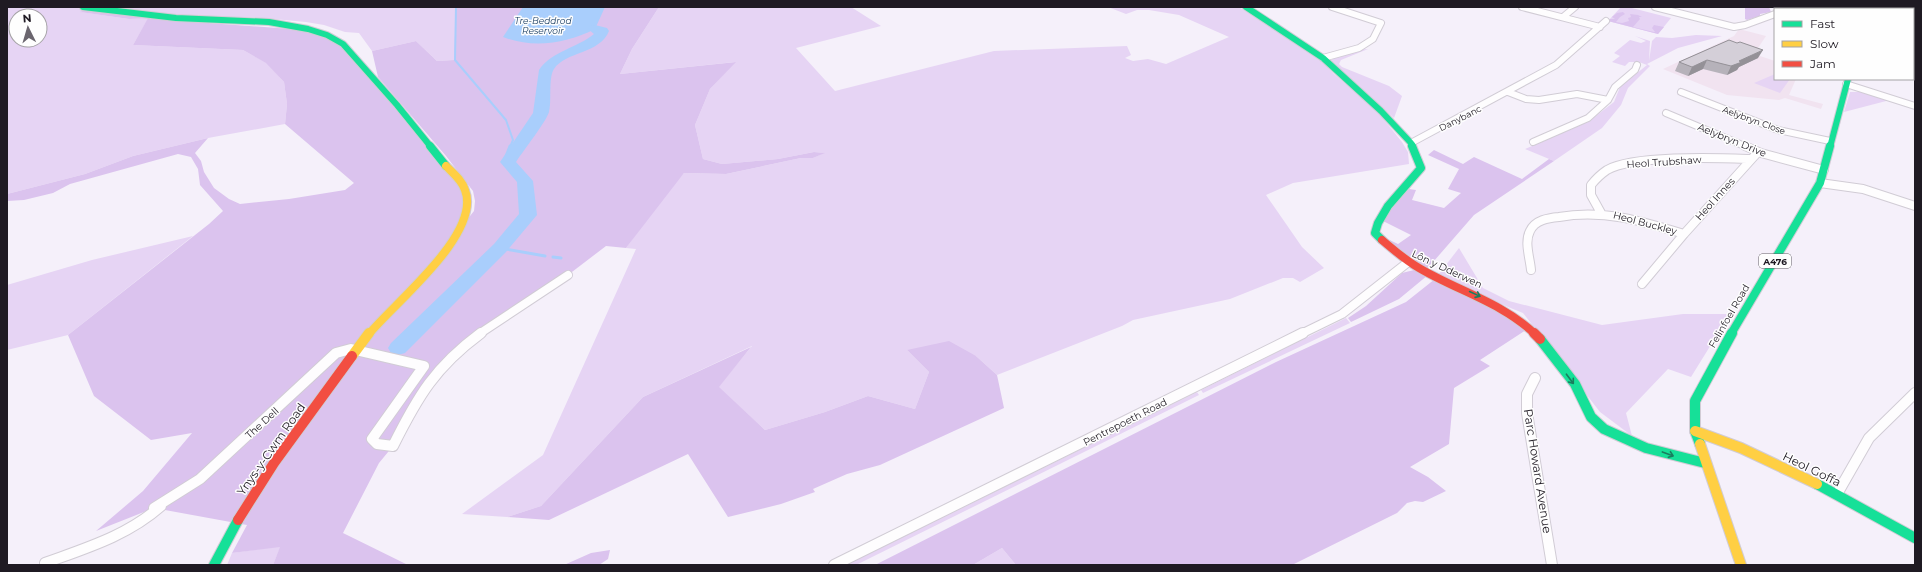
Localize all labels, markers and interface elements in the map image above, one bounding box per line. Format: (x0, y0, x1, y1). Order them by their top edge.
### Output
north arrow (8, 8, 48, 48)
legend (1774, 8, 1914, 80)
text: N (22, 11, 32, 25)
water label: Tre-Beddrod Reservoir (514, 15, 572, 36)
text: Fast (1810, 16, 1835, 31)
text: Slow (1810, 36, 1839, 51)
text: Jam (1809, 56, 1836, 71)
street label: Danybanc (1437, 103, 1483, 133)
street label: Aelybryn Close (1721, 103, 1788, 137)
street label: Aelybryn Drive (1696, 120, 1768, 160)
street label: Heol Trubshaw (1626, 153, 1702, 171)
street label: Heol Innes (1692, 175, 1738, 223)
street label: Heol Buckley (1612, 208, 1679, 238)
street label: Lôn y Dderwen (1410, 247, 1484, 291)
road number: A476 (1759, 254, 1791, 268)
street label: Felinfoel Road (1706, 282, 1752, 350)
one-way arrow (1468, 291, 1480, 298)
one-way arrow (1566, 374, 1574, 385)
street label: Pentrepoeth Road (1081, 395, 1169, 449)
street label: Ynys-y-Cwm Road (234, 400, 308, 498)
street label: The Dell (242, 405, 282, 441)
street label: Parc Howard Avenue (1521, 408, 1555, 534)
street label: Heol Goffa (1780, 448, 1844, 490)
one-way arrow (1662, 450, 1674, 458)

